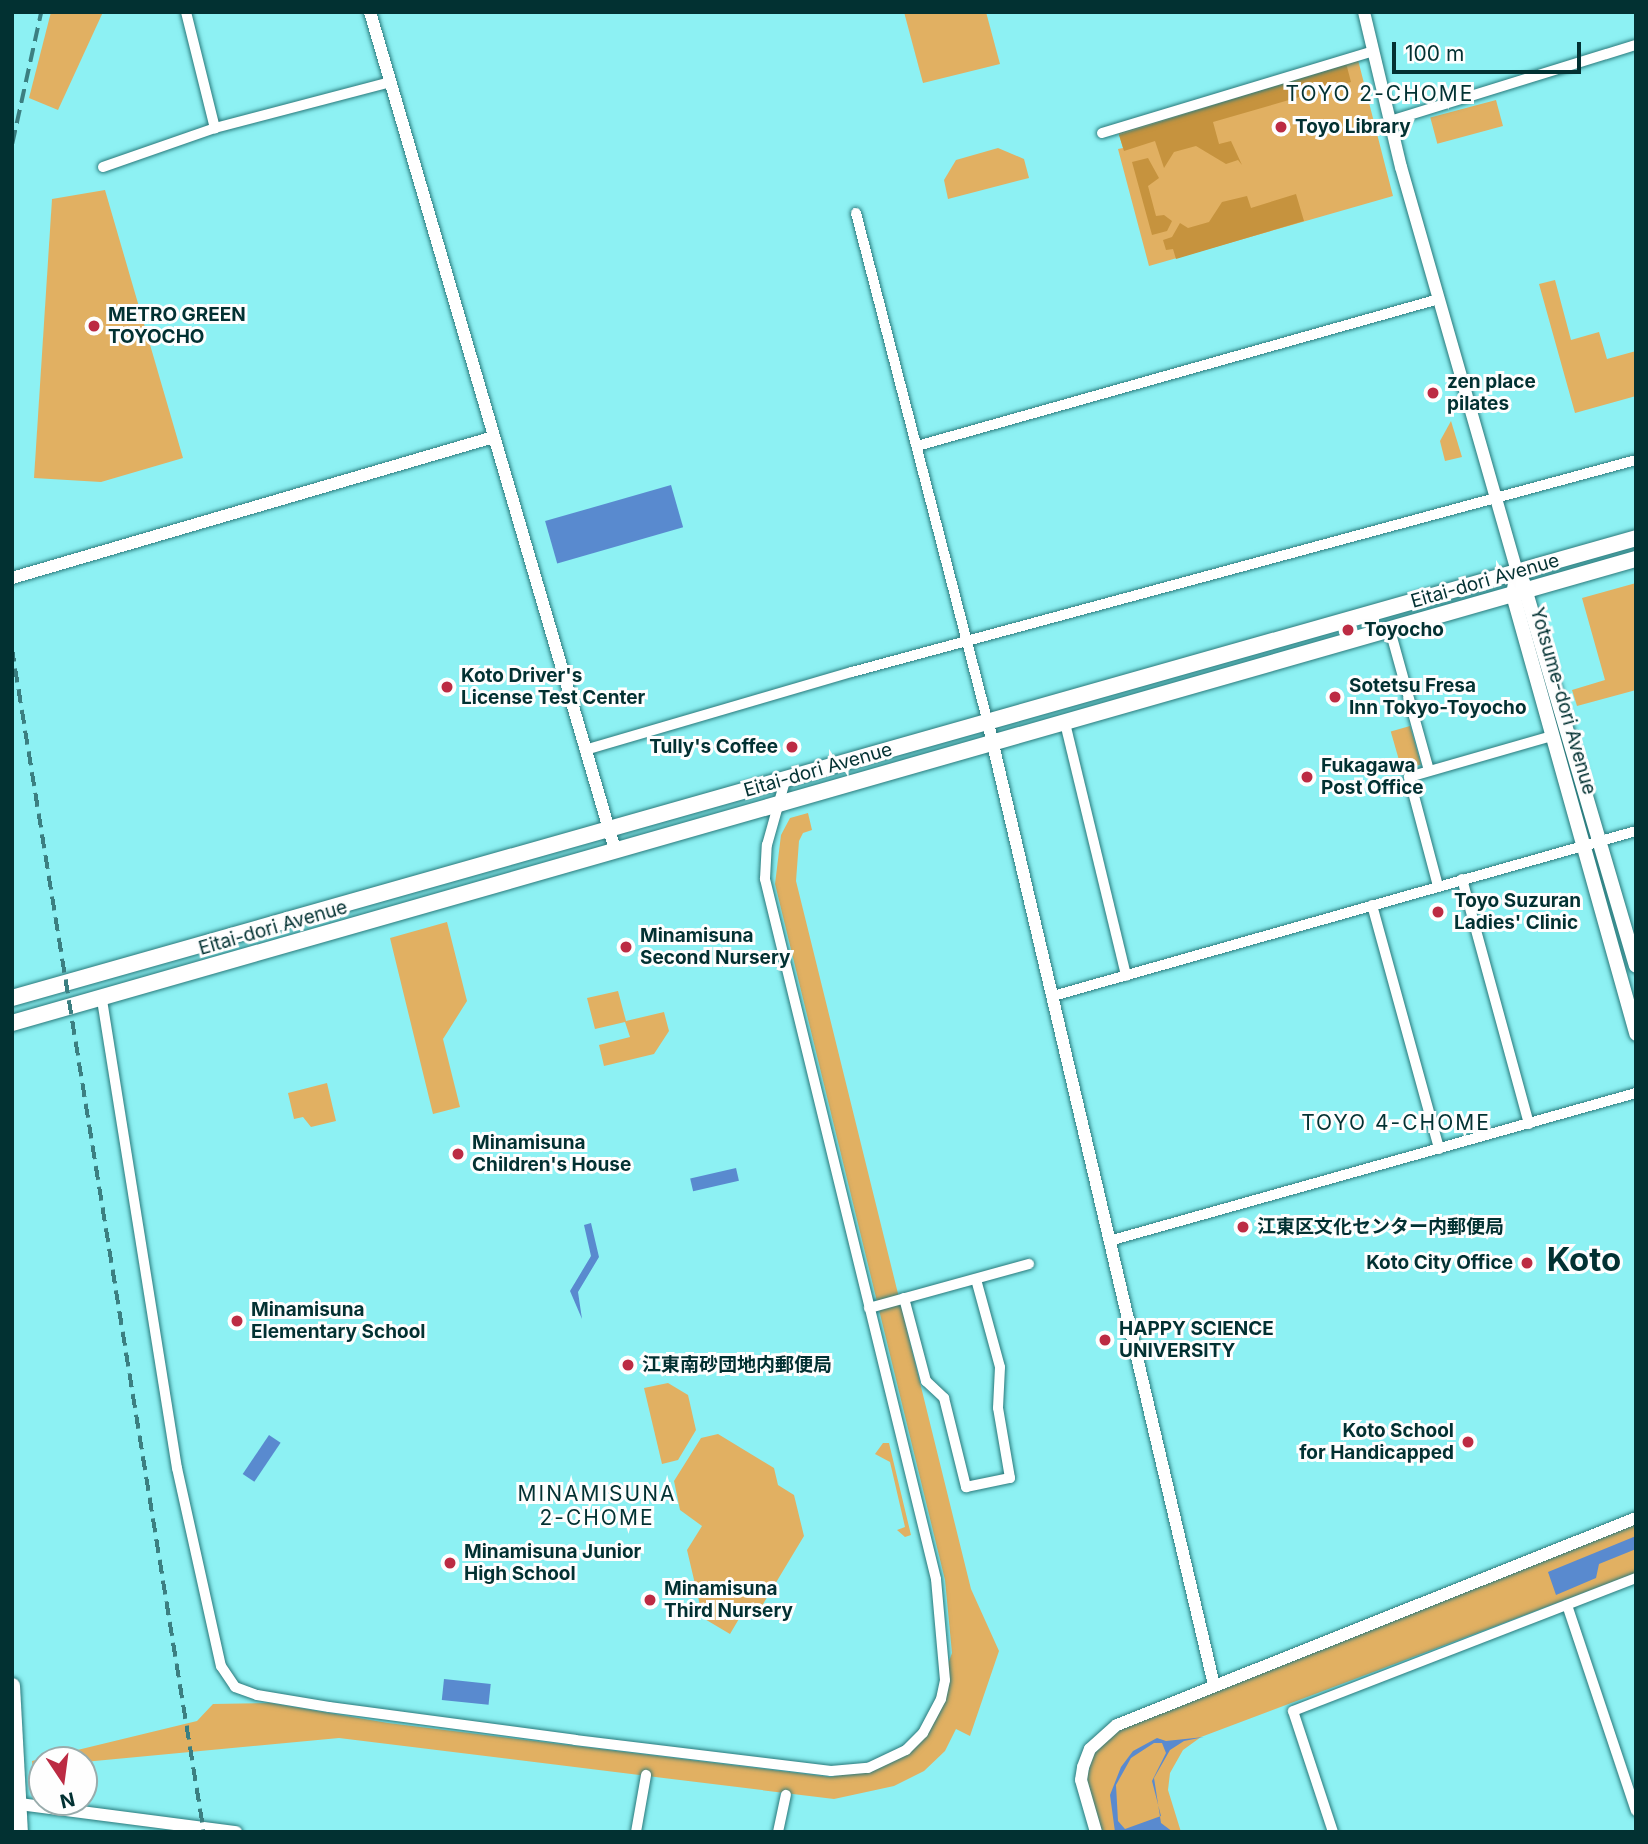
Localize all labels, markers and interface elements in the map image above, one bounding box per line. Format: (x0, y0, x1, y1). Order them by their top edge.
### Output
scale bar (1396, 28, 1585, 72)
text: 100 m (1405, 41, 1464, 66)
district label: TOYO 2-CHOME (1287, 81, 1473, 107)
place label: Toyo Library (1295, 116, 1411, 138)
marker: Toyo Library (1273, 119, 1289, 135)
place label: METRO GREEN TOYOCHO (108, 304, 246, 348)
marker: METRO GREEN TOYOCHO (86, 318, 102, 334)
place label: zen place pilates (1447, 371, 1536, 415)
marker: zen place pilates (1425, 385, 1441, 401)
street label: Eitai-dori Avenue (1408, 549, 1562, 613)
street label: Yotsume-dori Avenue (1525, 605, 1601, 797)
place label: Toyocho (1364, 619, 1444, 641)
marker: Toyocho (1338, 620, 1358, 640)
place label: Koto Driver's License Test Center (461, 665, 645, 709)
place label: Sotetsu Fresa Inn Tokyo-Toyocho (1349, 675, 1527, 719)
marker: Koto Driver's License Test Center (439, 679, 455, 695)
marker: Sotetsu Fresa Inn Tokyo-Toyocho (1327, 689, 1343, 705)
place label: Tully's Coffee (649, 736, 778, 758)
street label: Eitai-dori Avenue (741, 738, 895, 802)
marker: Tully's Coffee (784, 739, 800, 755)
place label: Fukagawa Post Office (1321, 755, 1424, 799)
marker: Fukagawa Post Office (1299, 769, 1315, 785)
place label: Toyo Suzuran Ladies' Clinic (1454, 890, 1581, 934)
street label: Eitai-dori Avenue (196, 896, 350, 960)
marker: Toyo Suzuran Ladies' Clinic (1428, 902, 1448, 922)
place label: Minamisuna Second Nursery (640, 925, 790, 969)
marker: Minamisuna Second Nursery (618, 939, 634, 955)
district label: TOYO 4-CHOME (1303, 1110, 1489, 1136)
place label: Minamisuna Children's House (472, 1132, 631, 1176)
marker: Minamisuna Children's House (450, 1146, 466, 1162)
place label: 江東区文化センター内郵便局 (1257, 1216, 1504, 1238)
marker: 江東区文化センター内郵便局 (1235, 1219, 1251, 1235)
district label: Koto (1547, 1240, 1621, 1280)
place label: Koto City Office (1366, 1252, 1513, 1274)
marker: Koto City Office (1519, 1255, 1535, 1271)
place label: Minamisuna Elementary School (251, 1299, 425, 1343)
marker: Minamisuna Elementary School (229, 1313, 245, 1329)
place label: HAPPY SCIENCE UNIVERSITY (1119, 1318, 1274, 1362)
marker: HAPPY SCIENCE UNIVERSITY (1097, 1332, 1113, 1348)
place label: 江東南砂団地内郵便局 (642, 1354, 832, 1376)
marker: 江東南砂団地内郵便局 (620, 1357, 636, 1373)
place label: Koto School for Handicapped (1299, 1420, 1454, 1464)
marker: Koto School for Handicapped (1460, 1434, 1476, 1450)
district label: MINAMISUNA 2-CHOME (519, 1481, 675, 1531)
place label: Minamisuna Junior High School (464, 1541, 641, 1585)
marker: Minamisuna Junior High School (442, 1555, 458, 1571)
place label: Minamisuna Third Nursery (664, 1578, 793, 1622)
marker: Minamisuna Third Nursery (642, 1592, 658, 1608)
north arrow (28, 1746, 98, 1816)
text: N (58, 1787, 77, 1813)

